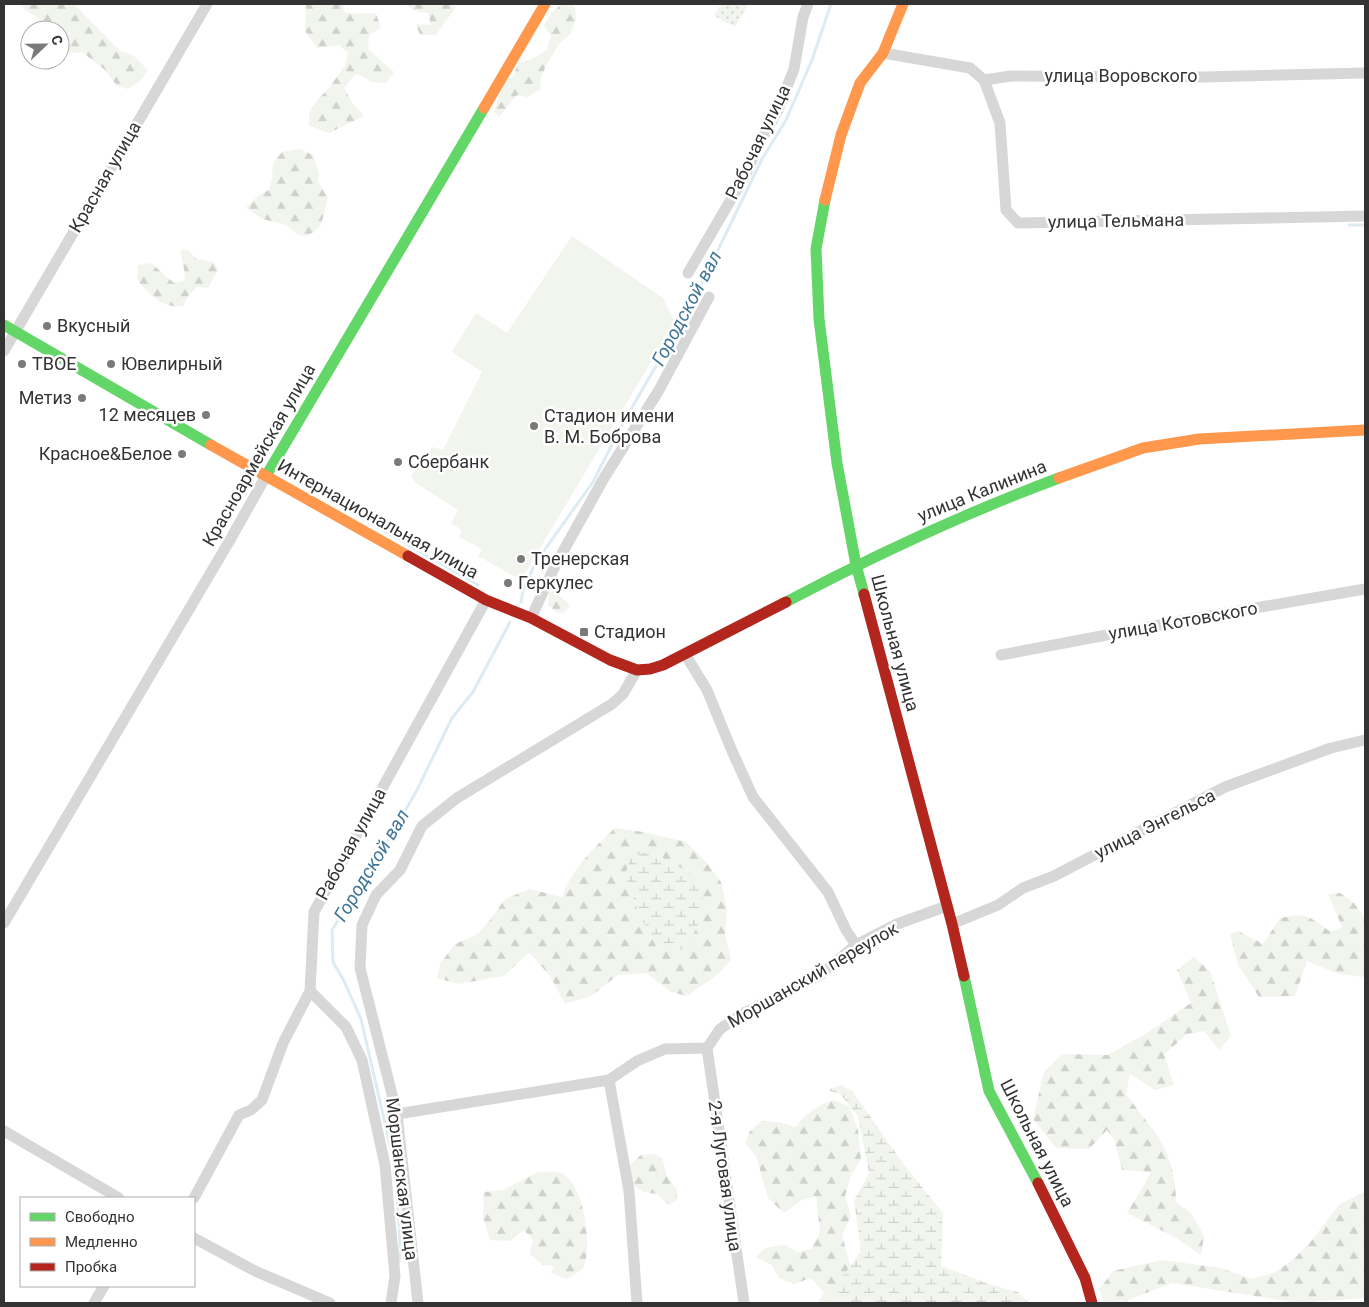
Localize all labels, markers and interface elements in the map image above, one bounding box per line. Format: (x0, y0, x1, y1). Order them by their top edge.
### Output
north arrow (20, 20, 70, 70)
text: С (48, 33, 66, 47)
street label: улица Воровского (1045, 65, 1197, 86)
street label: Рабочая улица (721, 81, 794, 202)
street label: Красная улица (64, 118, 145, 236)
street label: улица Тельмана (1048, 209, 1184, 232)
water label: Городской вал (647, 247, 727, 370)
place label: Вкусный (57, 315, 131, 336)
marker: Вкусный (41, 320, 53, 332)
place label: ТВОЕ (32, 353, 77, 374)
place label: Ювелирный (121, 353, 223, 374)
marker: ТВОЕ (16, 358, 28, 370)
marker: Ювелирный (105, 358, 117, 370)
street label: Красноармейская улица (198, 360, 319, 550)
place label: Метиз (19, 387, 72, 408)
marker: Метиз (76, 392, 88, 404)
place label: 12 месяцев (99, 404, 196, 425)
place label: Стадион имени В. М. Боброва (544, 405, 674, 447)
marker: 12 месяцев (200, 409, 212, 421)
marker: Стадион имени В. М. Боброва (528, 420, 540, 432)
place label: Красное&Белое (39, 443, 172, 464)
marker: Красное&Белое (176, 448, 188, 460)
place label: Сбербанк (408, 451, 489, 472)
street label: Интернациональная улица (274, 454, 482, 583)
street label: улица Калинина (914, 455, 1049, 526)
marker: Сбербанк (392, 456, 404, 468)
place label: Тренерская (531, 548, 629, 569)
marker: Тренерская (515, 553, 527, 565)
place label: Геркулес (518, 572, 593, 593)
street label: Школьная улица (867, 572, 924, 714)
marker: Геркулес (502, 577, 514, 589)
street label: улица Котовского (1107, 597, 1259, 644)
place label: Стадион (594, 621, 666, 642)
marker: Стадион (578, 626, 590, 638)
street label: Рабочая улица (311, 784, 390, 903)
street label: улица Энгельса (1091, 784, 1219, 863)
water label: Городской вал (329, 805, 414, 926)
street label: Моршанский переулок (724, 917, 902, 1032)
street label: Школьная улица (996, 1075, 1079, 1210)
street label: Моршанская улица (382, 1097, 423, 1261)
street label: 2-я Луговая улица (705, 1099, 746, 1253)
legend (20, 1197, 195, 1287)
text: Свободно (65, 1208, 134, 1226)
text: Медленно (65, 1233, 138, 1251)
text: Пробка (65, 1258, 117, 1276)

